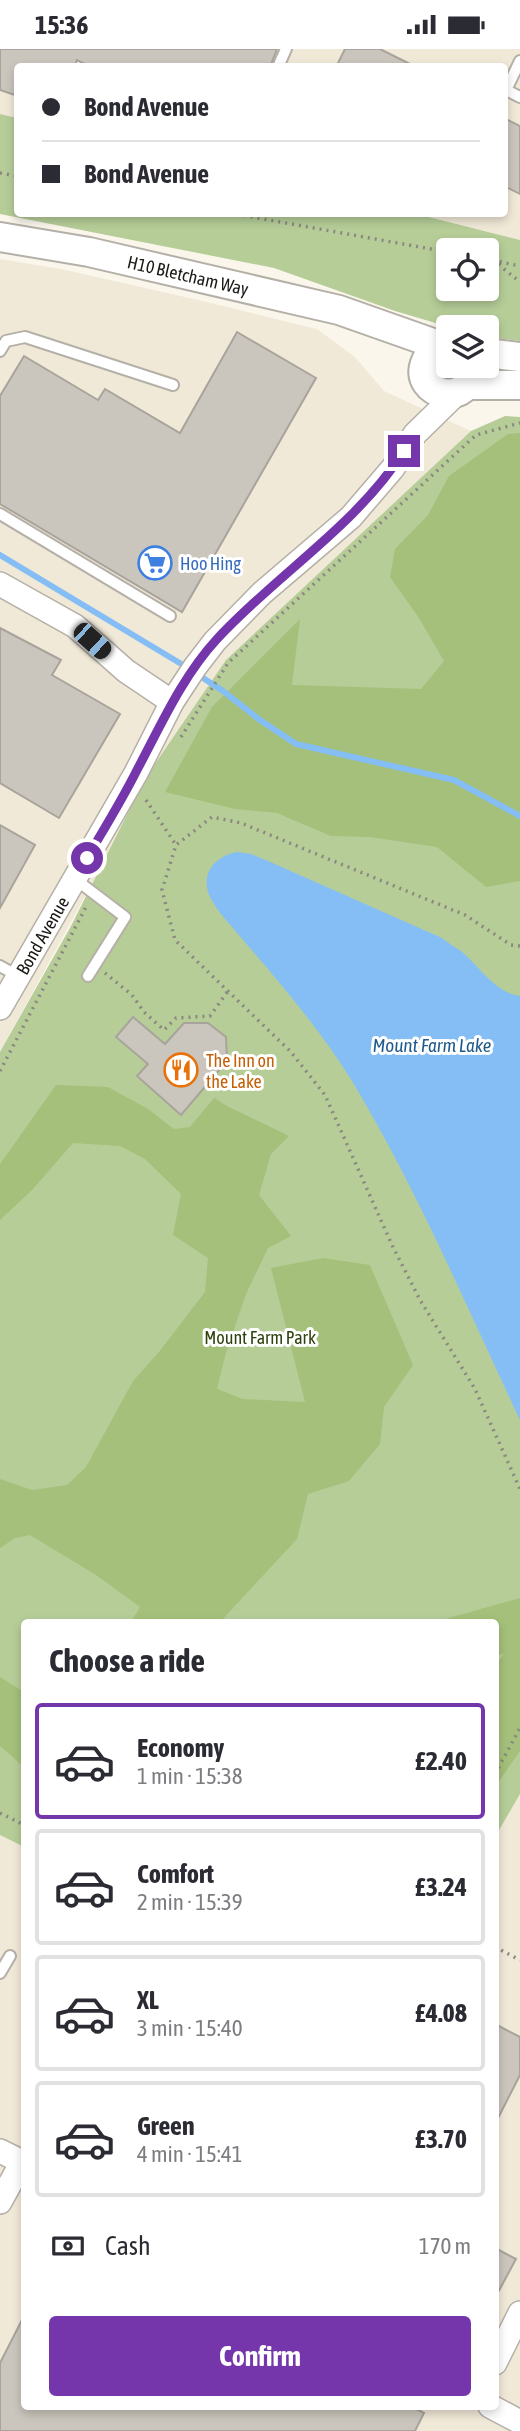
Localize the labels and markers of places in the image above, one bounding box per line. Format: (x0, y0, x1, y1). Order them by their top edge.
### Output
supermarket icon: Hoo Hing (136, 544, 174, 582)
place label: Hoo Hing (180, 553, 241, 574)
place label: The Inn on the Lake (206, 1050, 275, 1092)
restaurant icon: The Inn on the Lake (162, 1051, 200, 1089)

